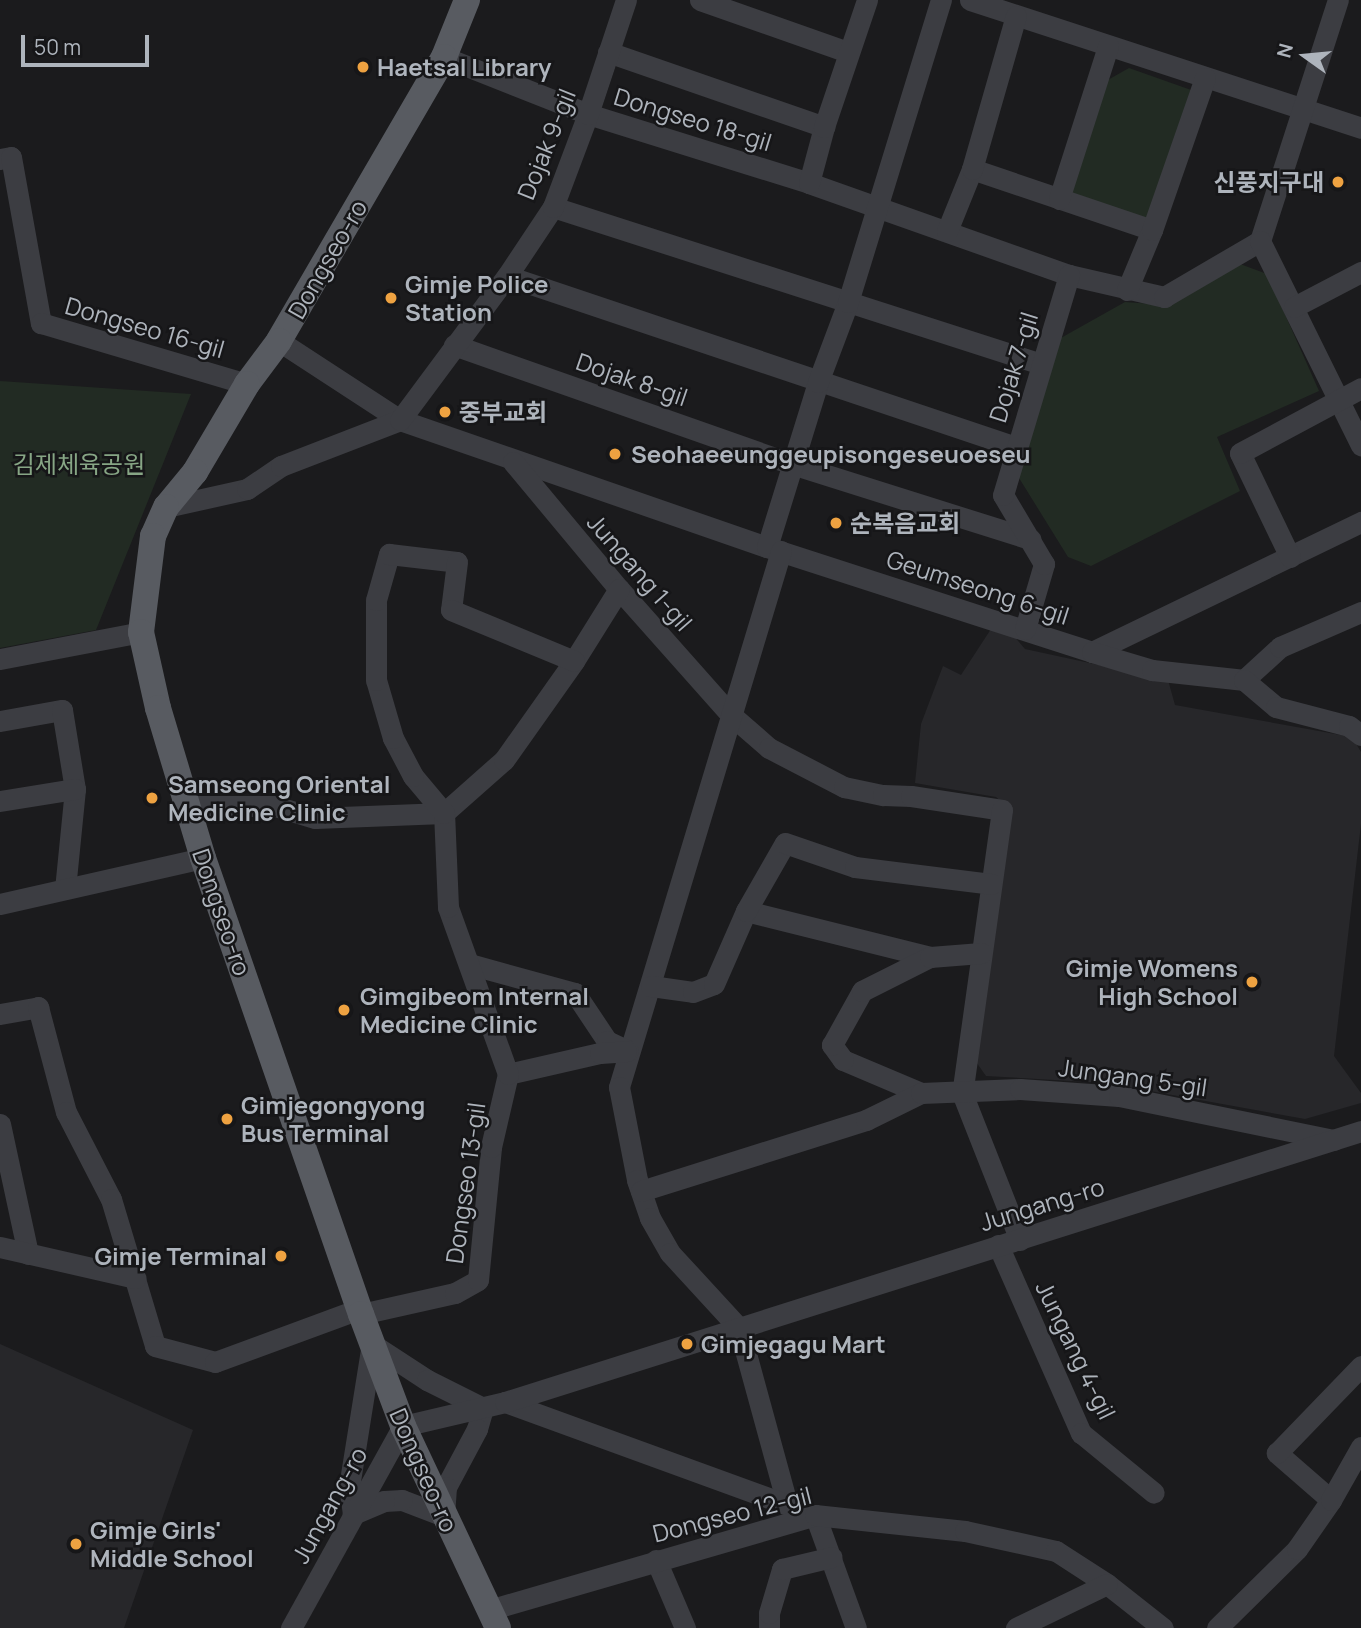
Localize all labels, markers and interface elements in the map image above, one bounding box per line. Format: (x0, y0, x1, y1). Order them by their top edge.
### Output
scale bar (24, 21, 152, 65)
north arrow (1270, 21, 1340, 91)
text: 50 m (34, 33, 81, 61)
text: N (1270, 41, 1299, 61)
place label: Haetsal Library (377, 53, 551, 81)
marker: Haetsal Library (355, 59, 371, 75)
street label: Dongseo 18-gil (611, 81, 775, 157)
street label: Dojak 9-gil (511, 84, 581, 204)
place label: 신풍지구대 (1214, 168, 1324, 196)
marker: 신풍지구대 (1330, 174, 1346, 190)
street label: Dongseo-ro (281, 195, 373, 323)
place label: Gimje Police Station (405, 270, 548, 326)
marker: Gimje Police Station (383, 290, 399, 306)
street label: Dongseo 16-gil (62, 291, 228, 363)
street label: Dojak 7-gil (983, 308, 1043, 426)
street label: Dojak 8-gil (573, 347, 691, 411)
place label: 중부교회 (459, 398, 547, 426)
marker: 중부교회 (437, 404, 453, 420)
place label: Seohaeeunggeupisongeseuoeseu (631, 440, 1031, 468)
marker: Seohaeeunggeupisongeseuoeseu (605, 444, 625, 464)
park label: 김제체육공원 (13, 450, 145, 478)
street label: Jungang 1-gil (581, 508, 699, 636)
place label: 순복음교회 (850, 509, 960, 537)
marker: 순복음교회 (828, 515, 844, 531)
street label: Geumseong 6-gil (883, 544, 1073, 630)
place label: Samseong Oriental Medicine Clinic (168, 770, 390, 826)
marker: Samseong Oriental Medicine Clinic (142, 788, 162, 808)
street label: Dongseo-ro (187, 845, 257, 979)
place label: Gimje Womens High School (1066, 954, 1238, 1010)
marker: Gimje Womens High School (1244, 974, 1260, 990)
place label: Gimgibeom Internal Medicine Clinic (360, 982, 589, 1038)
marker: Gimgibeom Internal Medicine Clinic (334, 1000, 354, 1020)
street label: Jungang 5-gil (1057, 1052, 1209, 1102)
place label: Gimjegongyong Bus Terminal (241, 1091, 425, 1147)
street label: Dongseo 13-gil (439, 1101, 491, 1265)
marker: Gimjegongyong Bus Terminal (219, 1111, 235, 1127)
street label: Jungang-ro (976, 1171, 1108, 1237)
place label: Gimje Terminal (94, 1242, 267, 1270)
marker: Gimje Terminal (273, 1248, 289, 1264)
street label: Jungang 4-gil (1030, 1276, 1122, 1424)
place label: Gimjegagu Mart (701, 1330, 886, 1358)
marker: Gimjegagu Mart (679, 1336, 695, 1352)
street label: Dongseo-ro (384, 1404, 464, 1536)
street label: Jungang-ro (285, 1442, 373, 1568)
street label: Dongseo 12-gil (649, 1480, 815, 1548)
place label: Gimje Girls' Middle School (90, 1516, 254, 1572)
marker: Gimje Girls' Middle School (68, 1536, 84, 1552)

